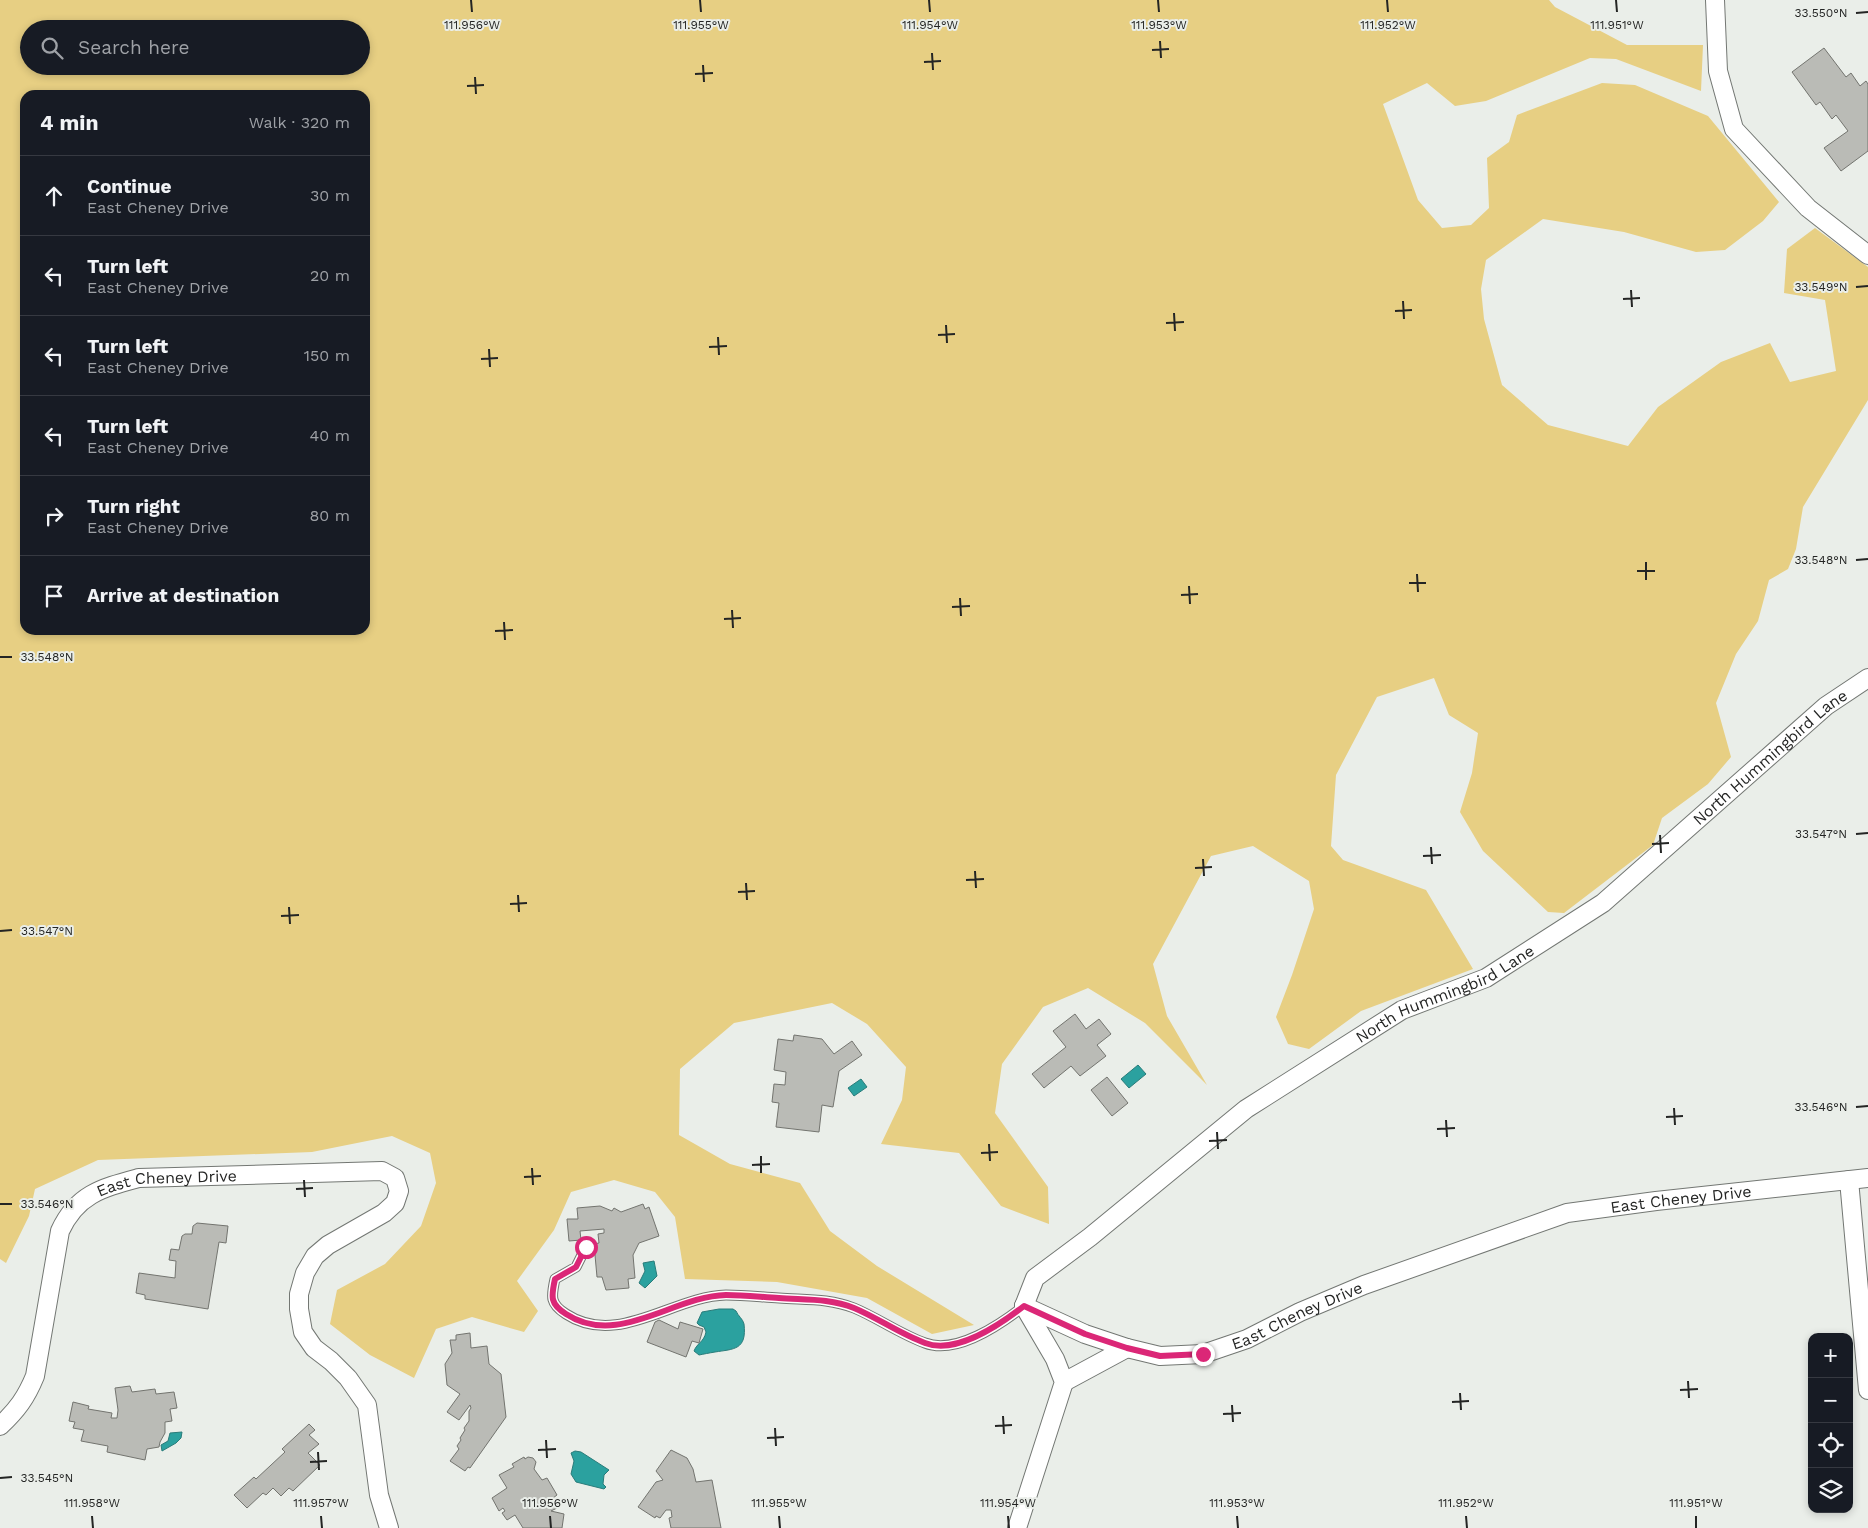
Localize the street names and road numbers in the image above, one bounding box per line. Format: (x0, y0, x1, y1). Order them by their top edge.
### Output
street label: North Hummingbird Lane (1689, 686, 1851, 829)
street label: North Hummingbird Lane (1352, 941, 1538, 1047)
street label: East Cheney Drive (94, 1166, 237, 1201)
street label: East Cheney Drive (1609, 1182, 1752, 1217)
street label: East Cheney Drive (1229, 1278, 1365, 1354)

